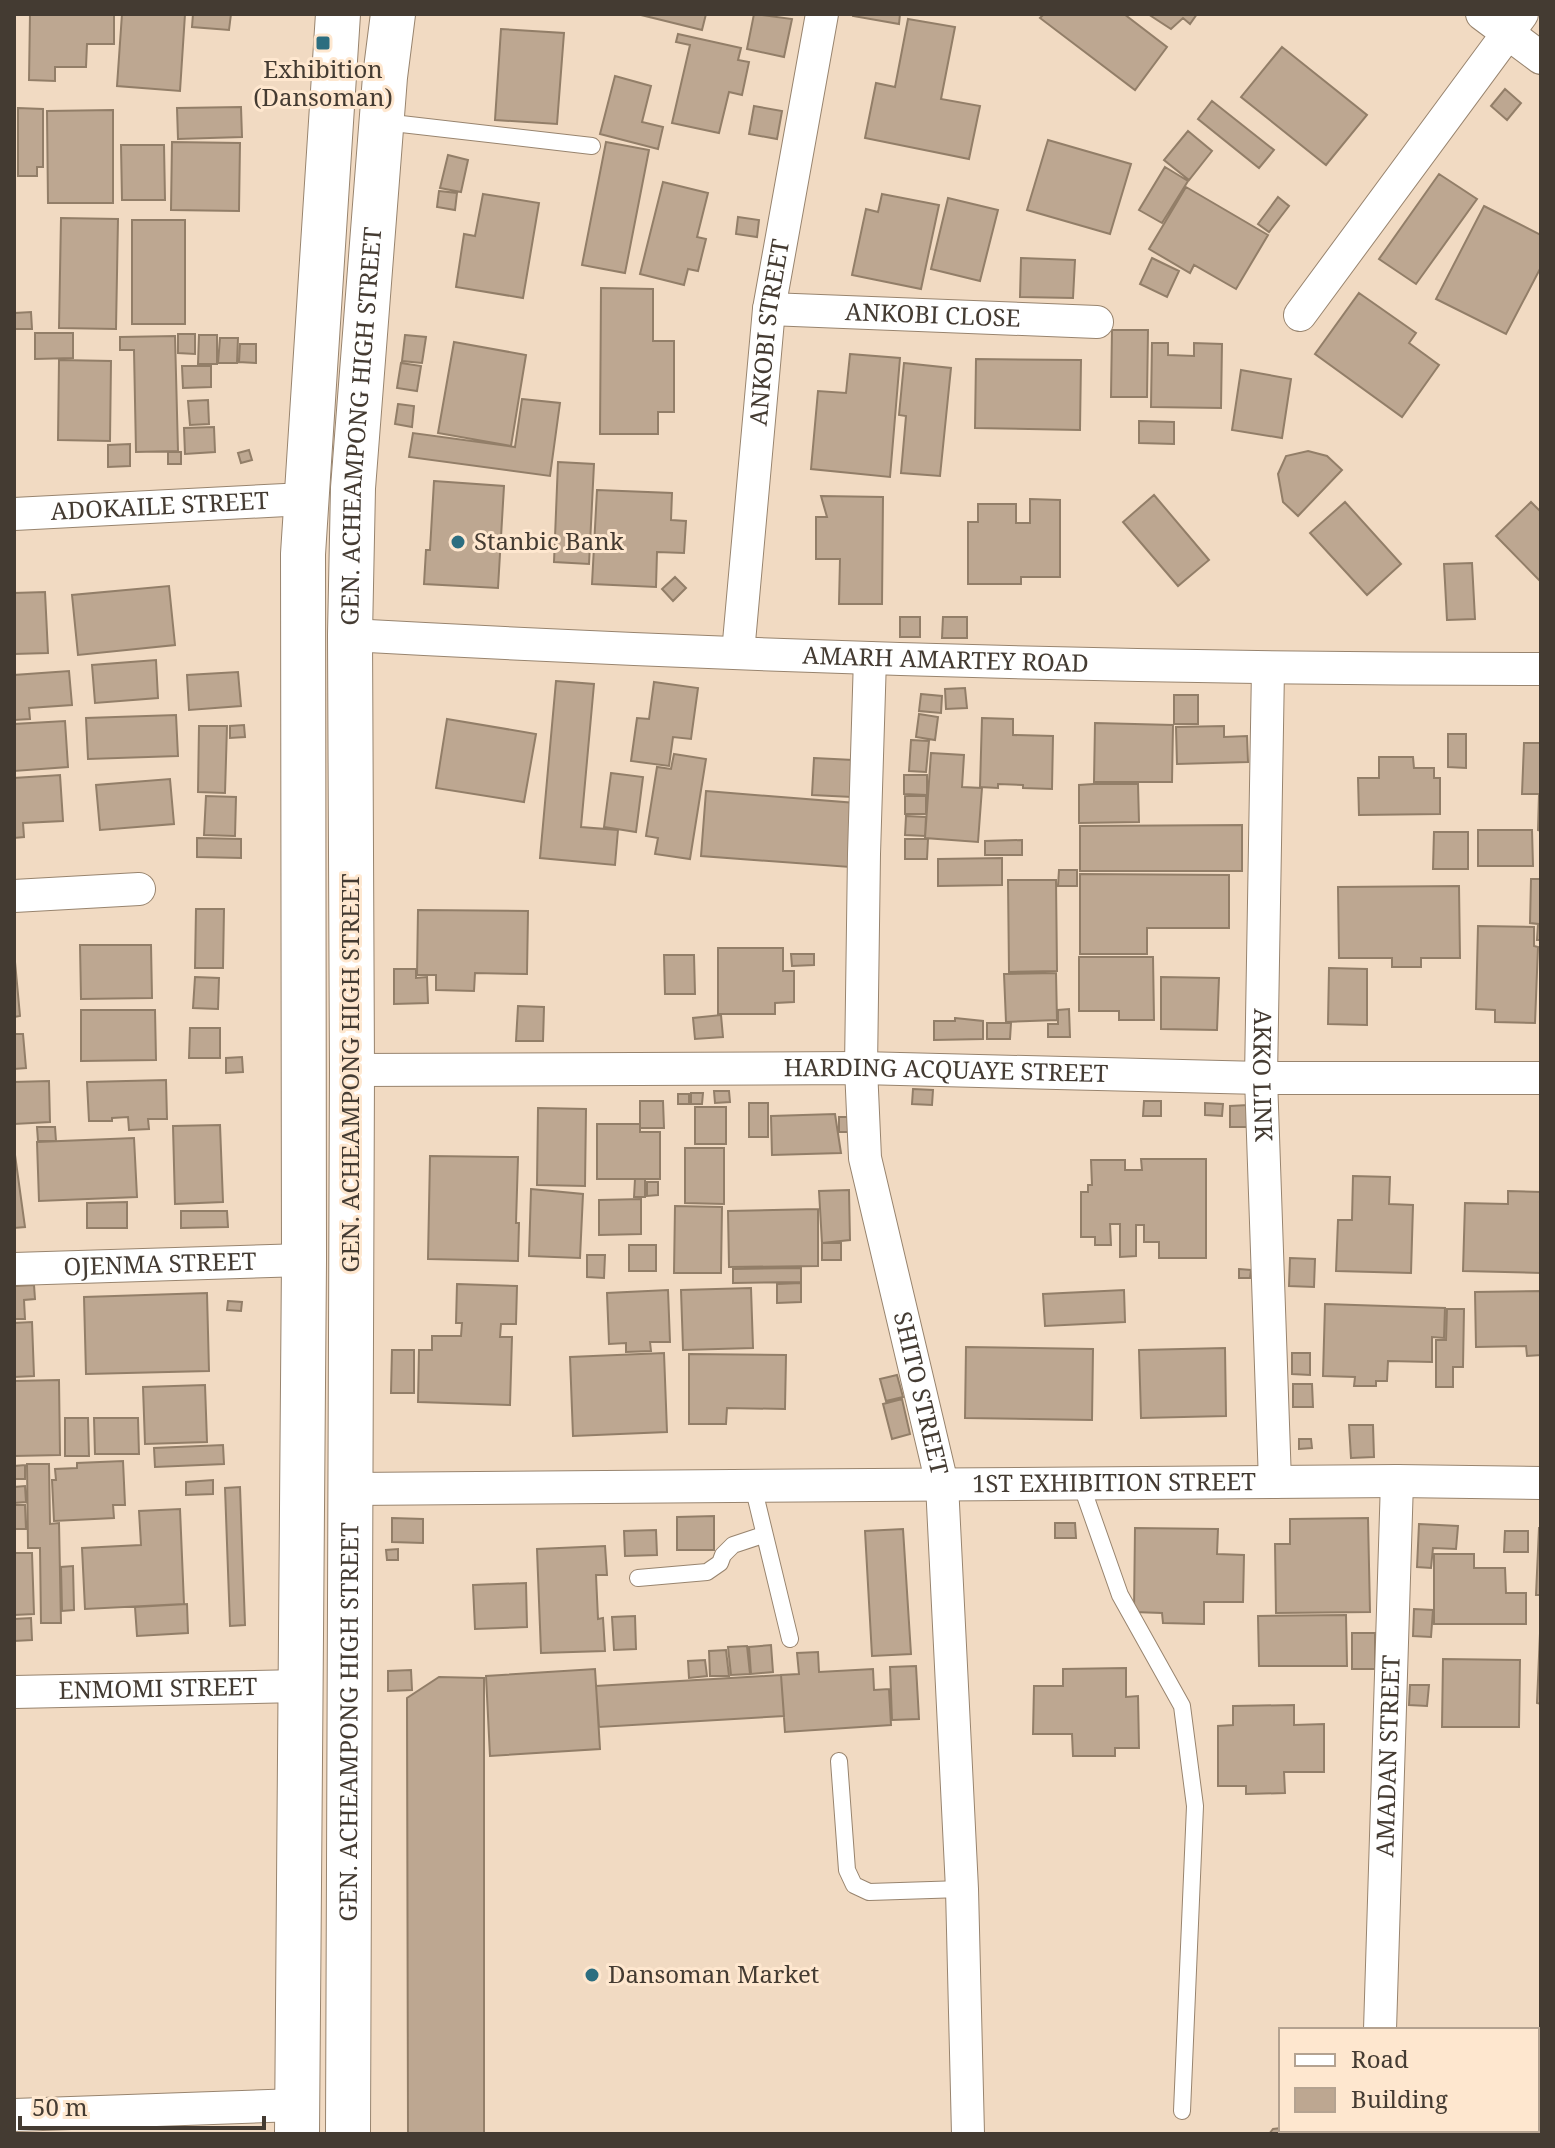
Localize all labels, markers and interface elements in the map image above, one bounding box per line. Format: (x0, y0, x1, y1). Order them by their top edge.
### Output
marker: Exhibition (Dansoman) (314, 34, 332, 52)
place label: Exhibition (Dansoman) (253, 52, 393, 113)
street label: GEN. ACHEAMPONG HIGH STREET (332, 226, 388, 626)
street label: ANKOBI STREET (741, 236, 796, 427)
street label: ANKOBI CLOSE (845, 294, 1021, 334)
street label: ADOKAILE STREET (50, 483, 270, 527)
place label: Stanbic Bank (474, 524, 625, 557)
marker: Stanbic Bank (449, 533, 467, 551)
street label: AMARH AMARTEY ROAD (802, 638, 1089, 679)
street label: GEN. ACHEAMPONG HIGH STREET (333, 873, 366, 1273)
street label: AKKO LINK (1246, 1008, 1281, 1143)
street label: HARDING ACQUAYE STREET (784, 1050, 1109, 1089)
street label: OJENMA STREET (63, 1243, 257, 1282)
street label: SHITO STREET (887, 1308, 957, 1478)
street label: 1ST EXHIBITION STREET (972, 1464, 1256, 1499)
street label: GEN. ACHEAMPONG HIGH STREET (331, 1522, 365, 1922)
street label: AMADAN STREET (1367, 1654, 1407, 1858)
street label: ENMOMI STREET (58, 1669, 258, 1706)
place label: Dansoman Market (608, 1957, 819, 1990)
marker: Dansoman Market (583, 1966, 601, 1984)
legend (1279, 2028, 1539, 2132)
text: Road (1351, 2042, 1409, 2075)
scale bar (20, 2080, 264, 2130)
text: Building (1351, 2082, 1448, 2115)
text: 50 m (32, 2090, 88, 2123)

